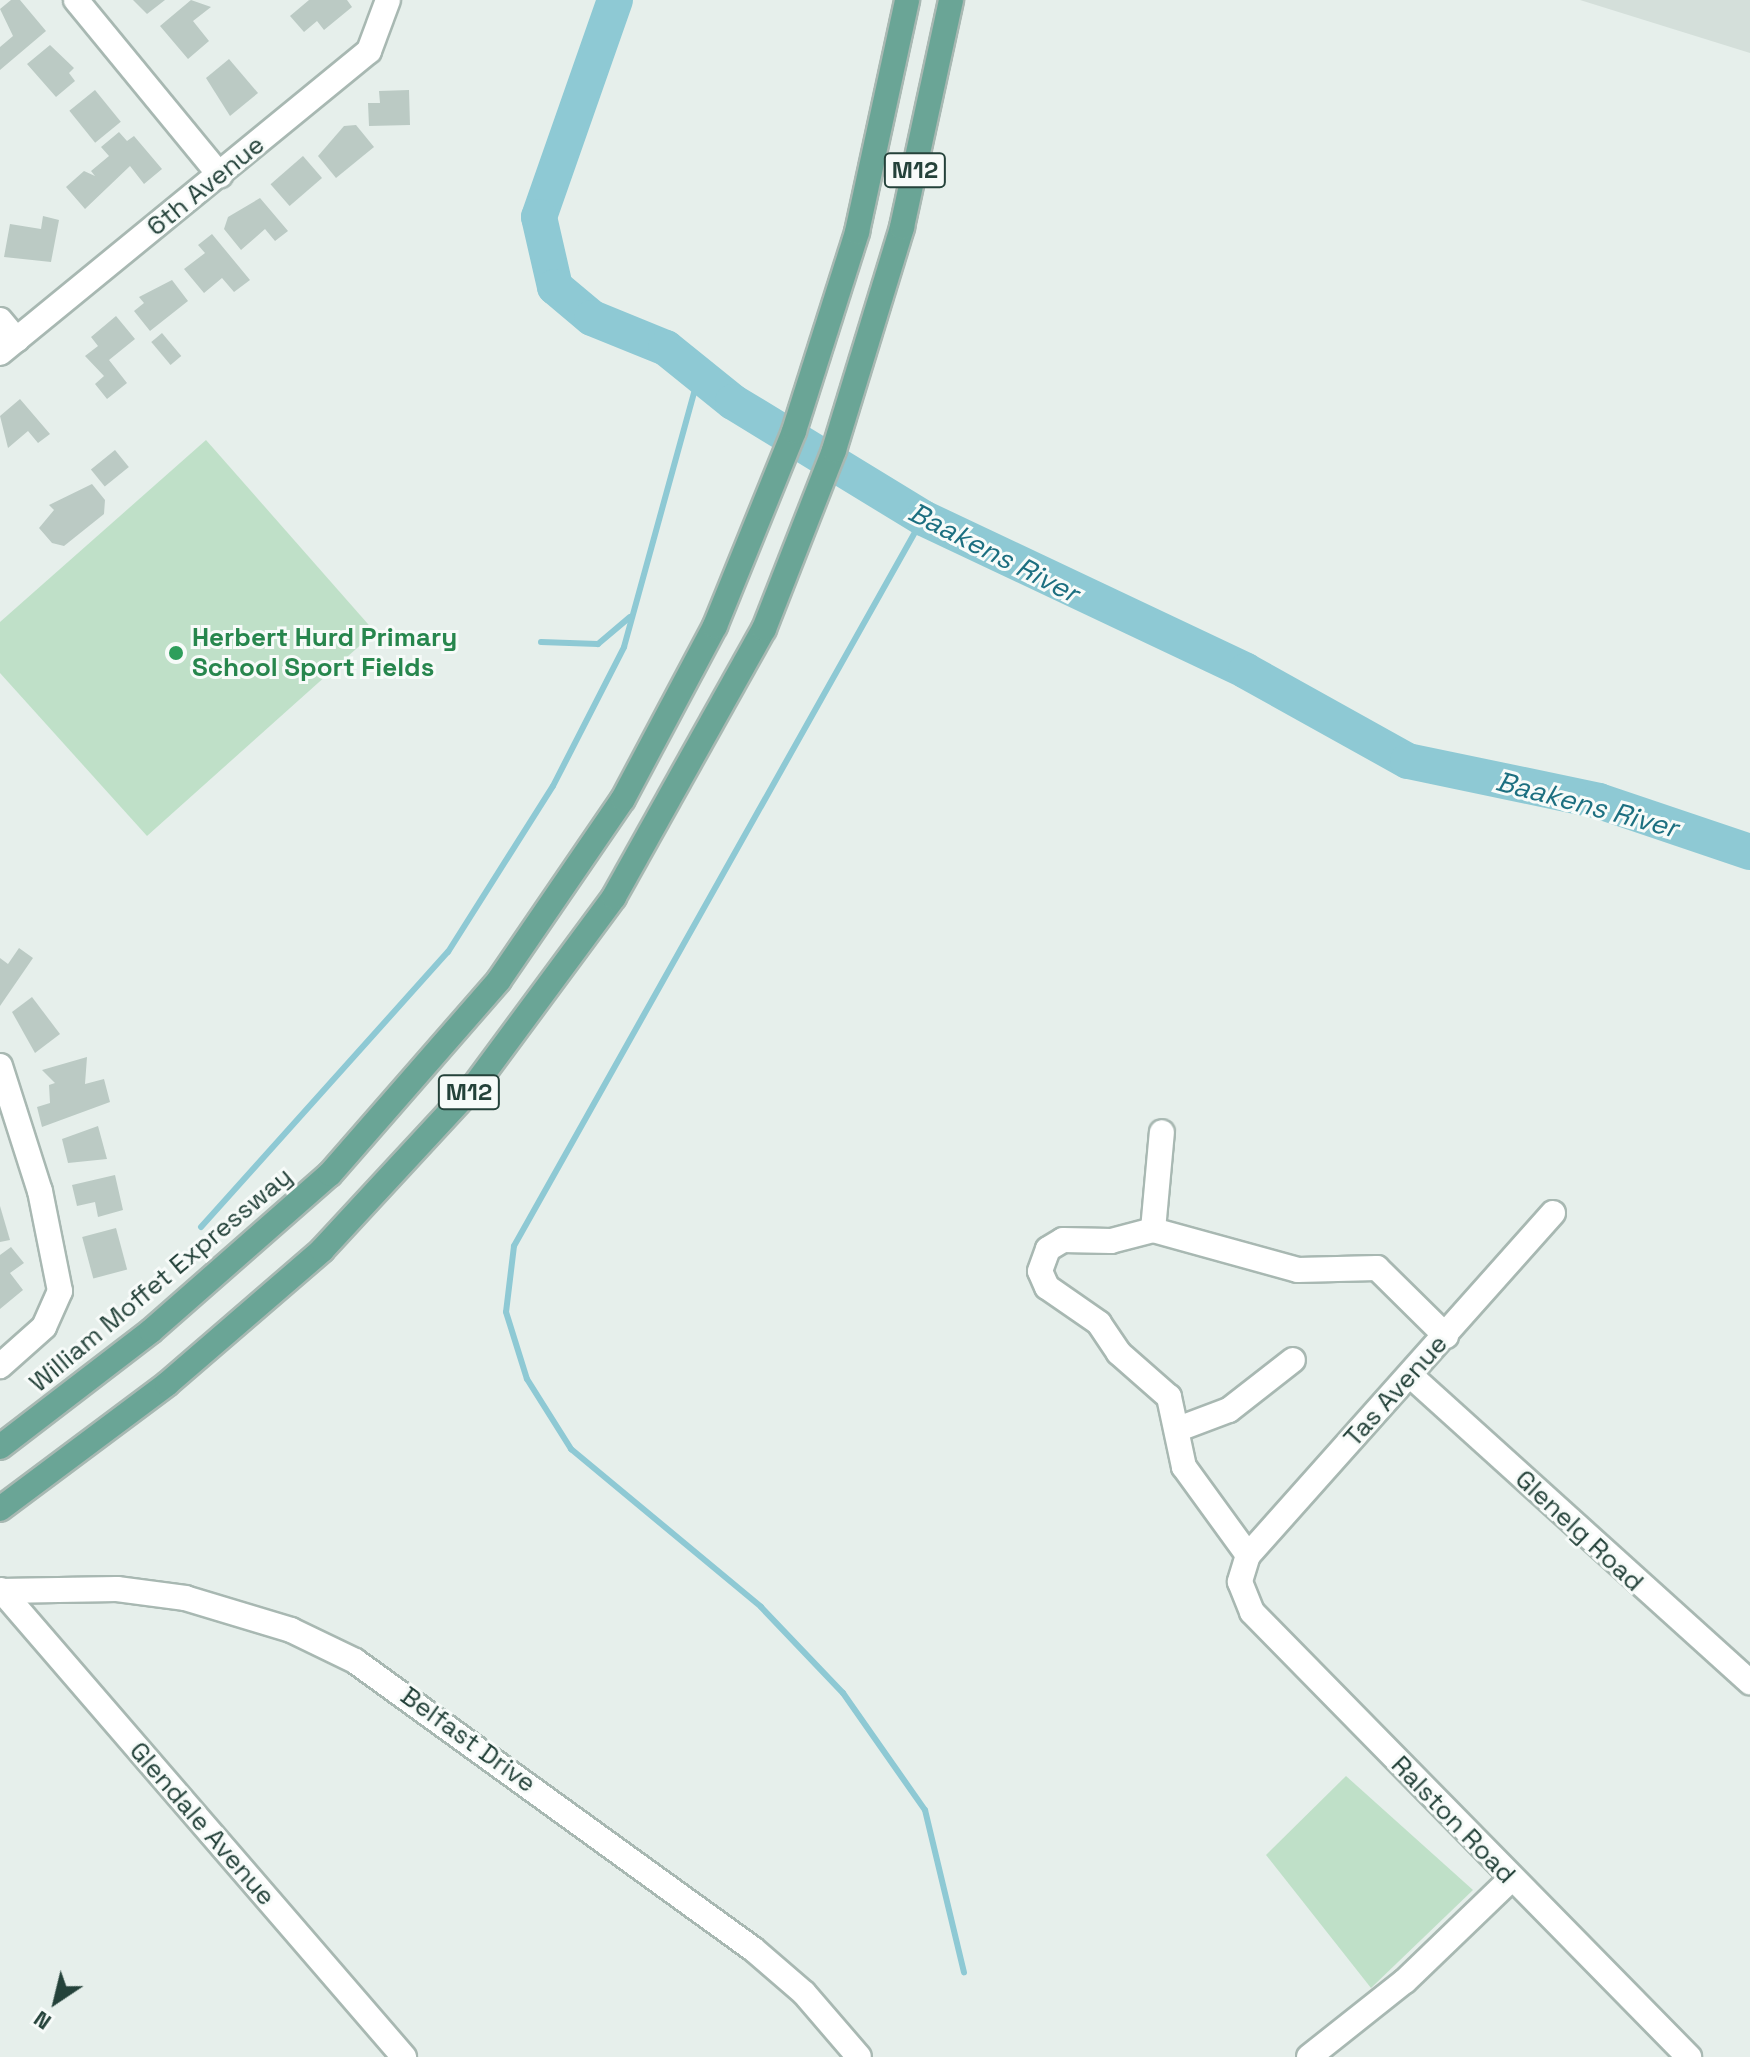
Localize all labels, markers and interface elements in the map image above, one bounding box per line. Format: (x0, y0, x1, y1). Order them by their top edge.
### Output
street label: 6th Avenue (141, 129, 271, 243)
road number: M12 (883, 150, 947, 190)
water label: Baakens River (903, 495, 1085, 609)
place label: Herbert Hurd Primary School Sport Fields (192, 622, 457, 684)
marker: Herbert Hurd Primary School Sport Fields (167, 644, 185, 662)
water label: Baakens River (1492, 764, 1682, 844)
road number: M12 (437, 1072, 501, 1112)
street label: William Moffet Expressway (23, 1161, 299, 1399)
street label: Tas Avenue (1338, 1329, 1454, 1453)
street label: Glenelg Road (1508, 1464, 1650, 1598)
street label: Belfast Drive (394, 1681, 542, 1799)
street label: Glendale Avenue (122, 1736, 282, 1912)
street label: Ralston Road (1384, 1750, 1522, 1890)
north arrow (16, 1961, 96, 2041)
text: N (28, 2005, 56, 2036)

